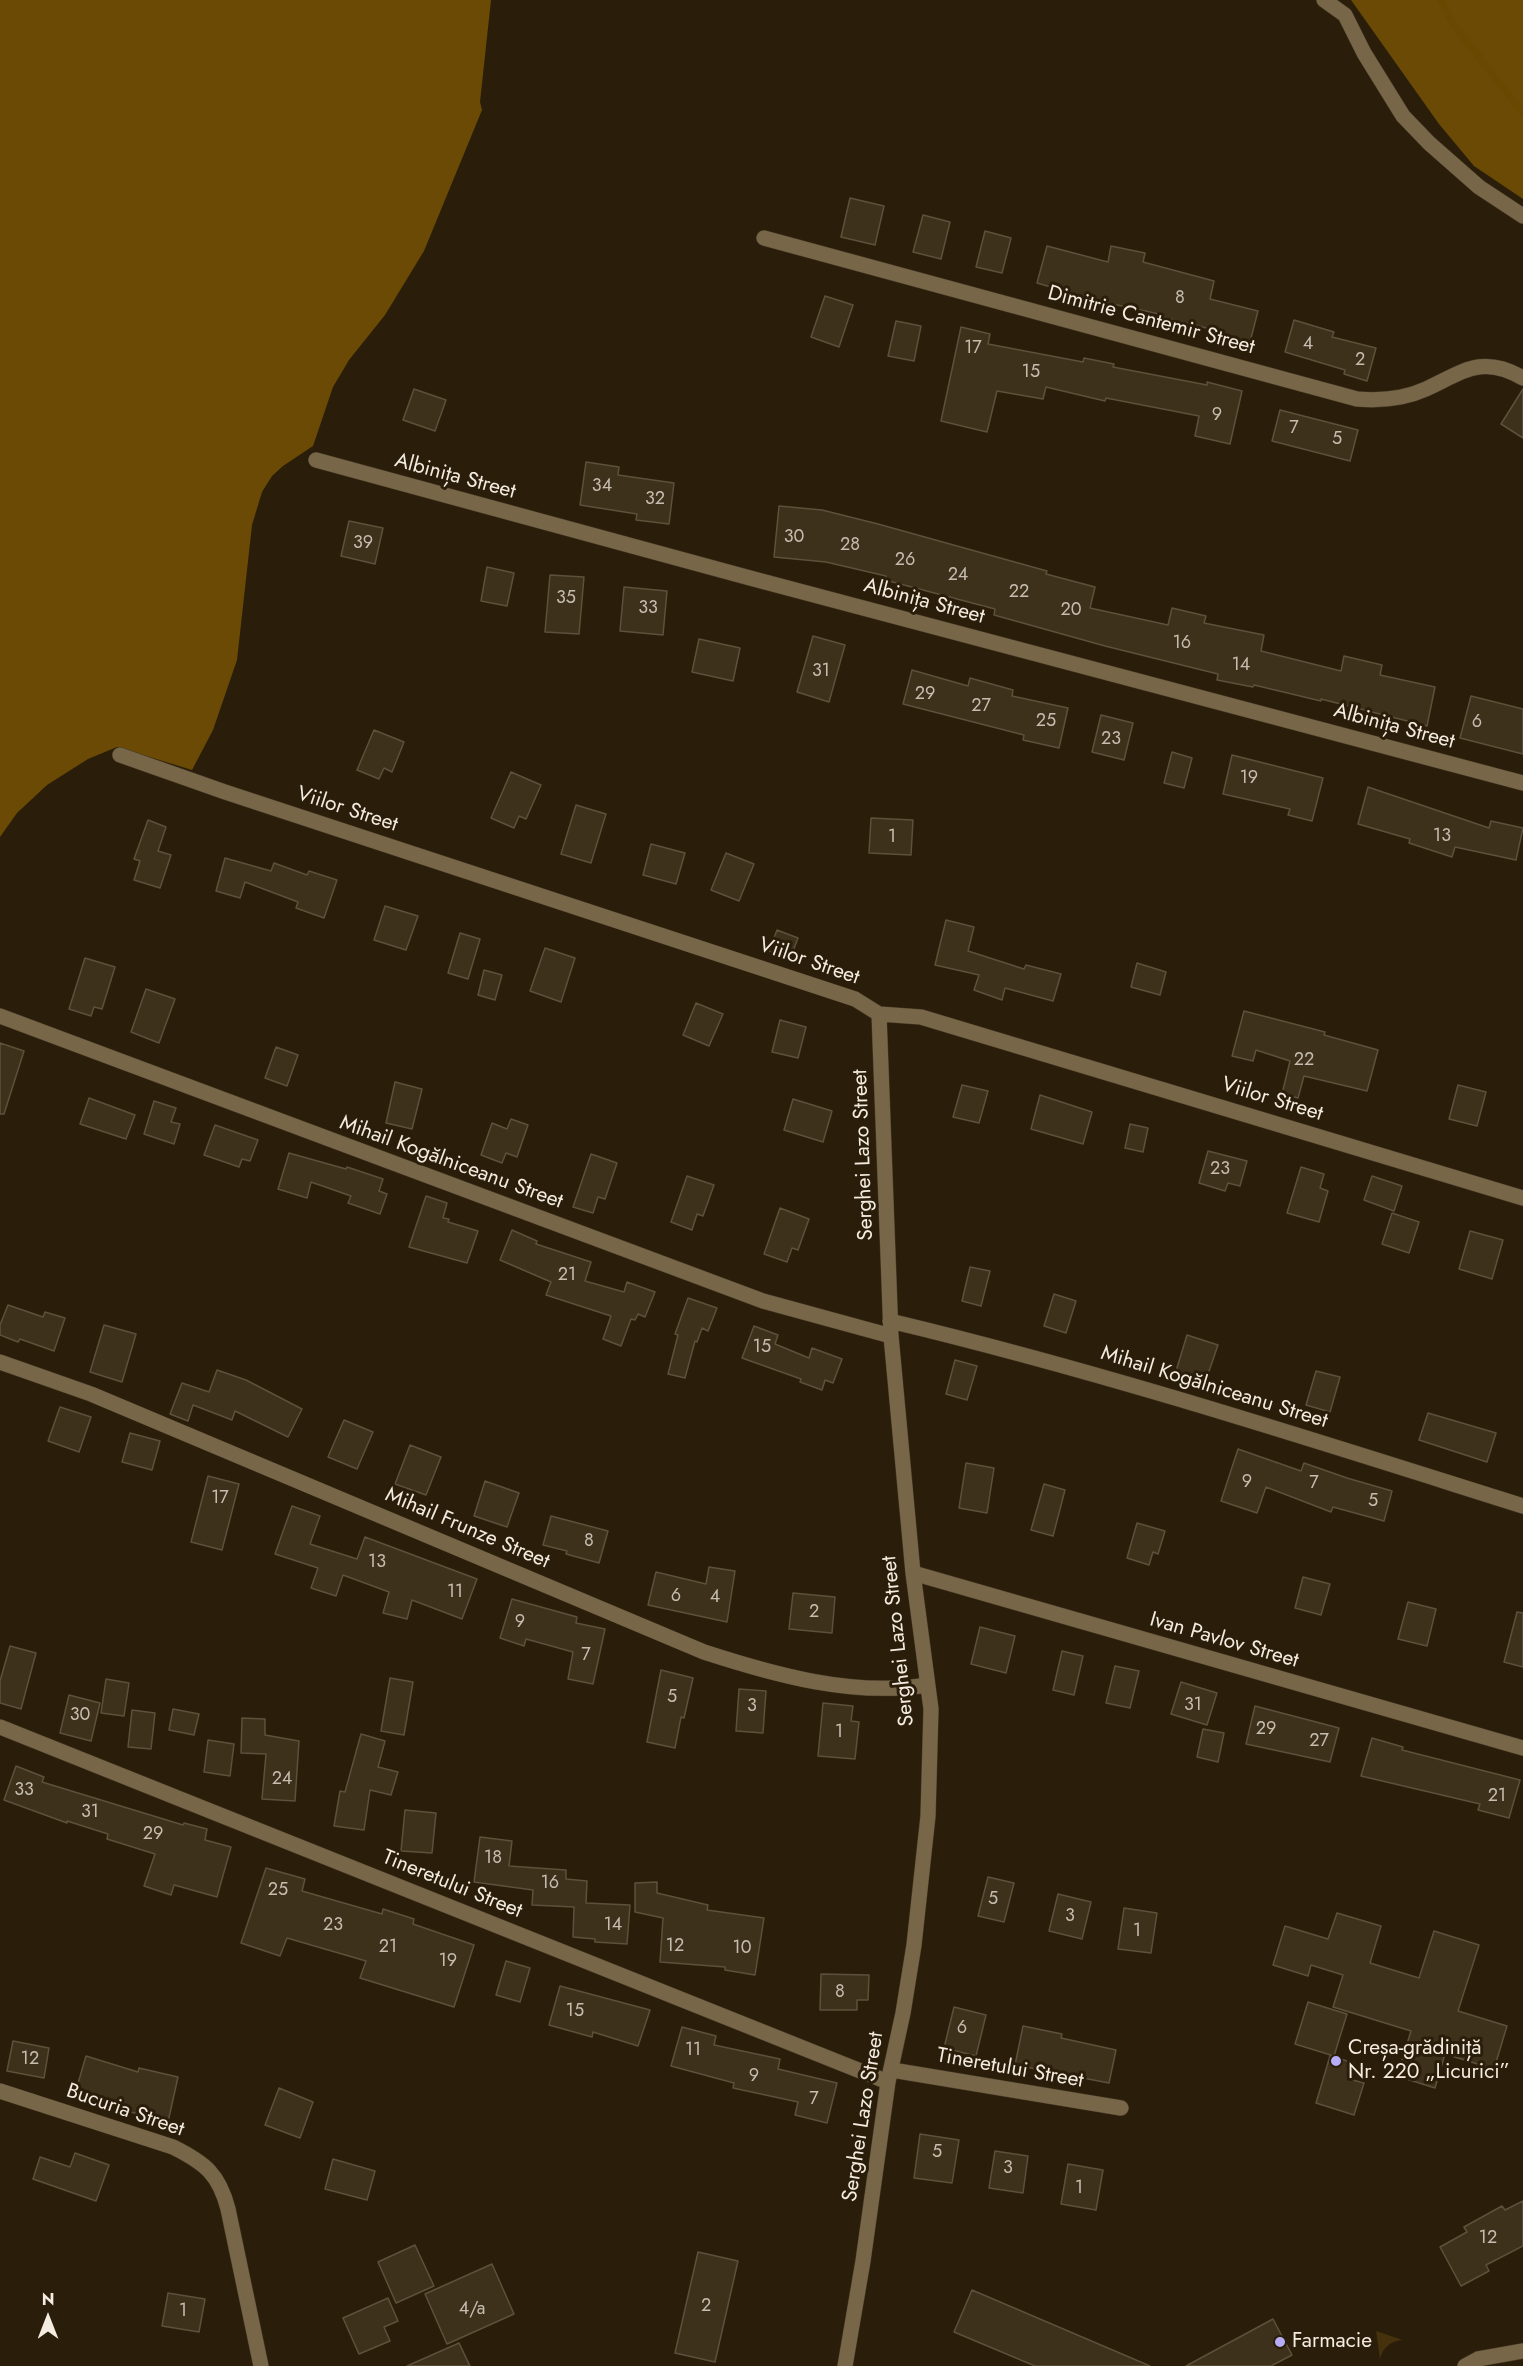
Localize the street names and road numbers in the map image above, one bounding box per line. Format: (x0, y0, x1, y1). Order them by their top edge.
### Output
street label: Dimitrie Cantemir Street (1045, 281, 1257, 361)
street label: Albinița Street (392, 449, 518, 505)
street label: Albinița Street (861, 574, 987, 630)
street label: Albinița Street (1331, 699, 1457, 755)
street label: Viilor Street (293, 782, 401, 838)
street label: Viilor Street (755, 933, 863, 991)
street label: Serghei Lazo Street (848, 1069, 880, 1241)
street label: Viilor Street (1218, 1073, 1326, 1127)
street label: Mihail Kogălniceanu Street (336, 1111, 566, 1215)
street label: Mihail Kogălniceanu Street (1098, 1341, 1330, 1435)
street label: Mihail Frunze Street (381, 1483, 553, 1575)
street label: Serghei Lazo Street (878, 1554, 920, 1728)
street label: Ivan Pavlov Street (1147, 1608, 1301, 1674)
street label: Tineretului Street (378, 1845, 526, 1925)
street label: Serghei Lazo Street (838, 2030, 890, 2204)
street label: Tineretului Street (935, 2044, 1085, 2094)
street label: Bucuria Street (63, 2079, 187, 2143)

